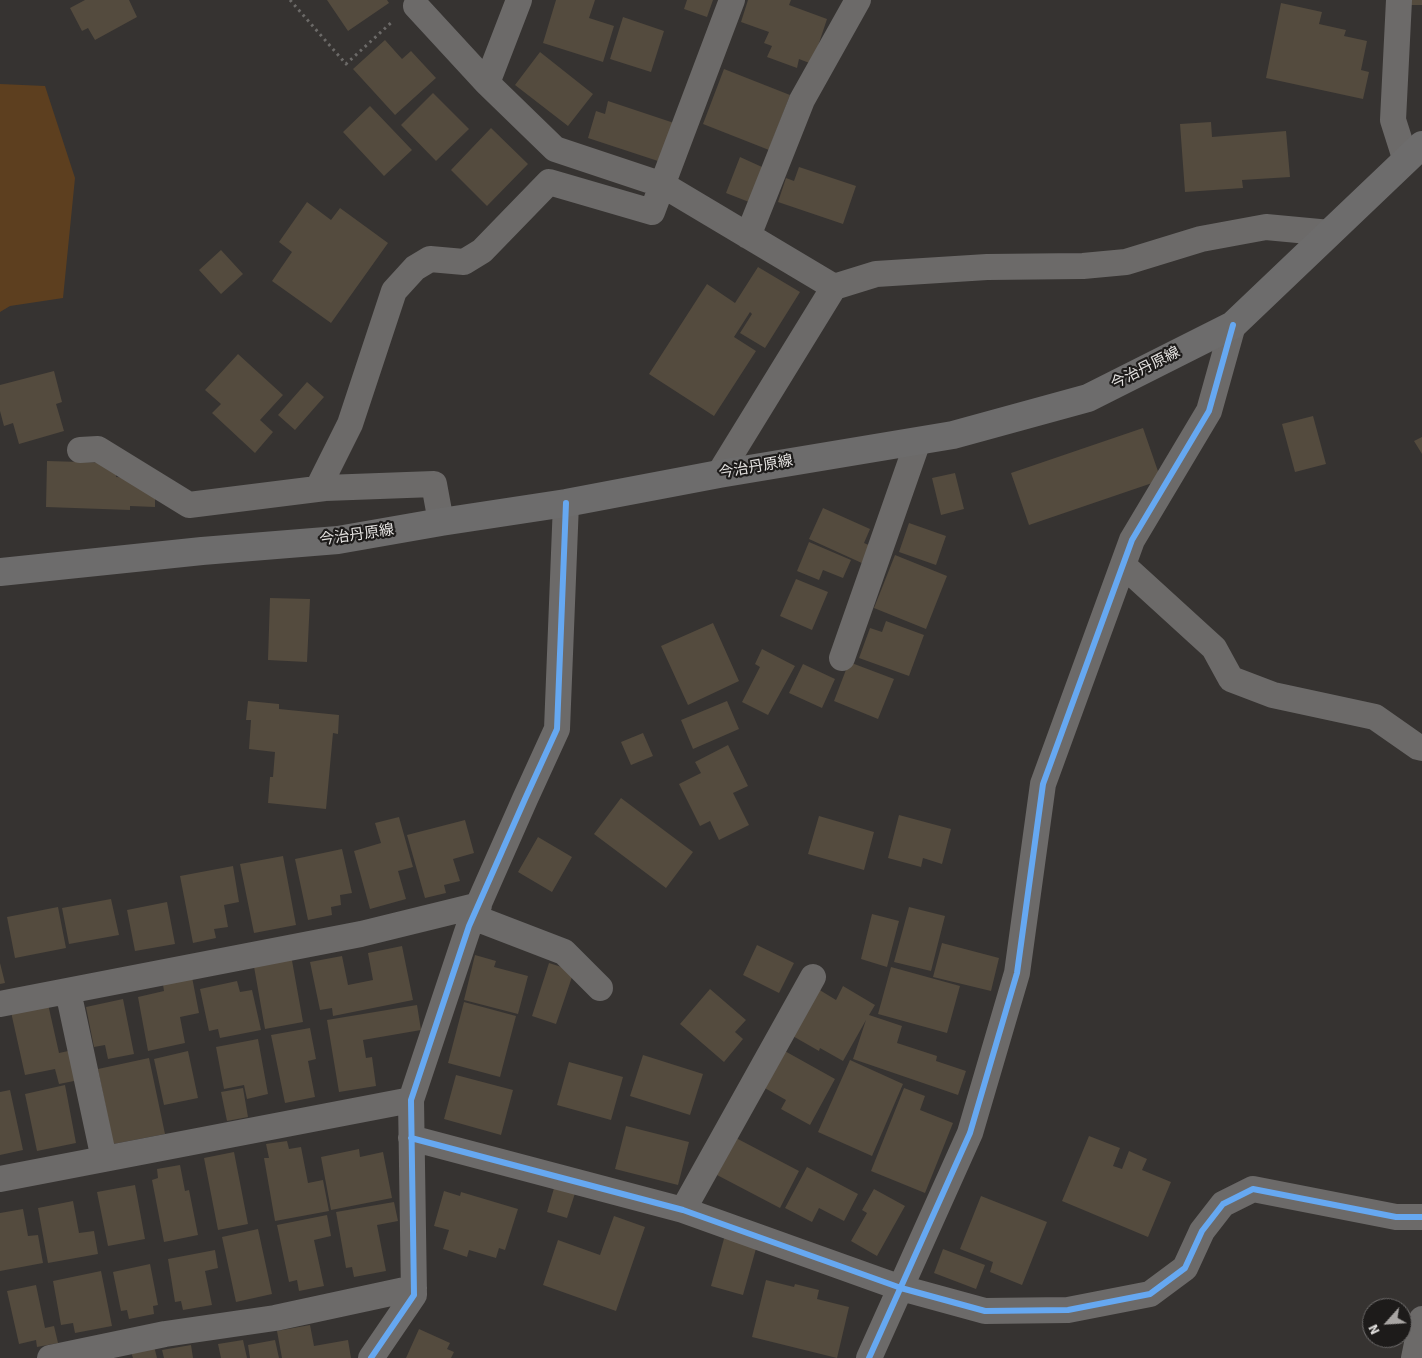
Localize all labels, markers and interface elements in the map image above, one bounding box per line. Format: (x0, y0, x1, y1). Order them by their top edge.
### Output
street label: 今治丹原線 (1109, 344, 1183, 394)
street label: 今治丹原線 (718, 453, 794, 483)
street label: 今治丹原線 (319, 522, 395, 550)
north arrow (1362, 1298, 1412, 1348)
text: N (1363, 1321, 1385, 1338)

